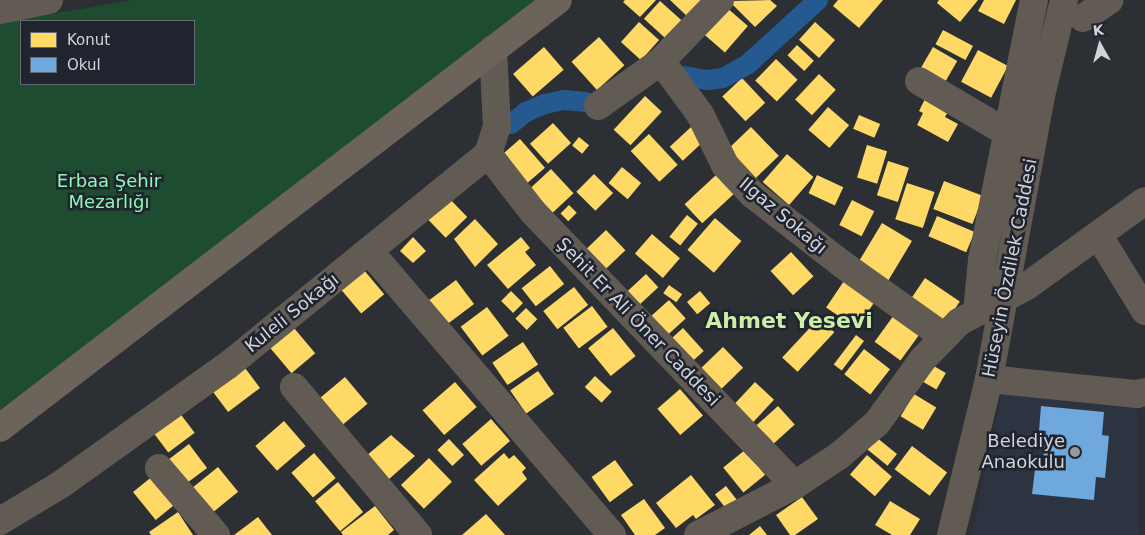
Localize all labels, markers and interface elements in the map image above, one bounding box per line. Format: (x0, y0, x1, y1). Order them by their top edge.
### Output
legend (20, 20, 195, 85)
north arrow (1075, 20, 1125, 70)
text: K (1092, 22, 1105, 39)
text: Konut (67, 31, 110, 49)
text: Okul (67, 56, 101, 74)
street label: Hüseyin Özdilek Caddesi (978, 157, 1042, 379)
park label: Erbaa Şehir Mezarlığı (57, 171, 161, 213)
street label: Ilgaz Sokağı (735, 173, 831, 259)
street label: Şehit Er Ali Öner Caddesi (552, 233, 724, 411)
street label: Kuleli Sokağı (241, 269, 343, 357)
district label: Ahmet Yesevi (705, 308, 873, 334)
place label: Belediye Anaokulu (982, 431, 1065, 474)
marker: Belediye Anaokulu (1069, 446, 1081, 458)

